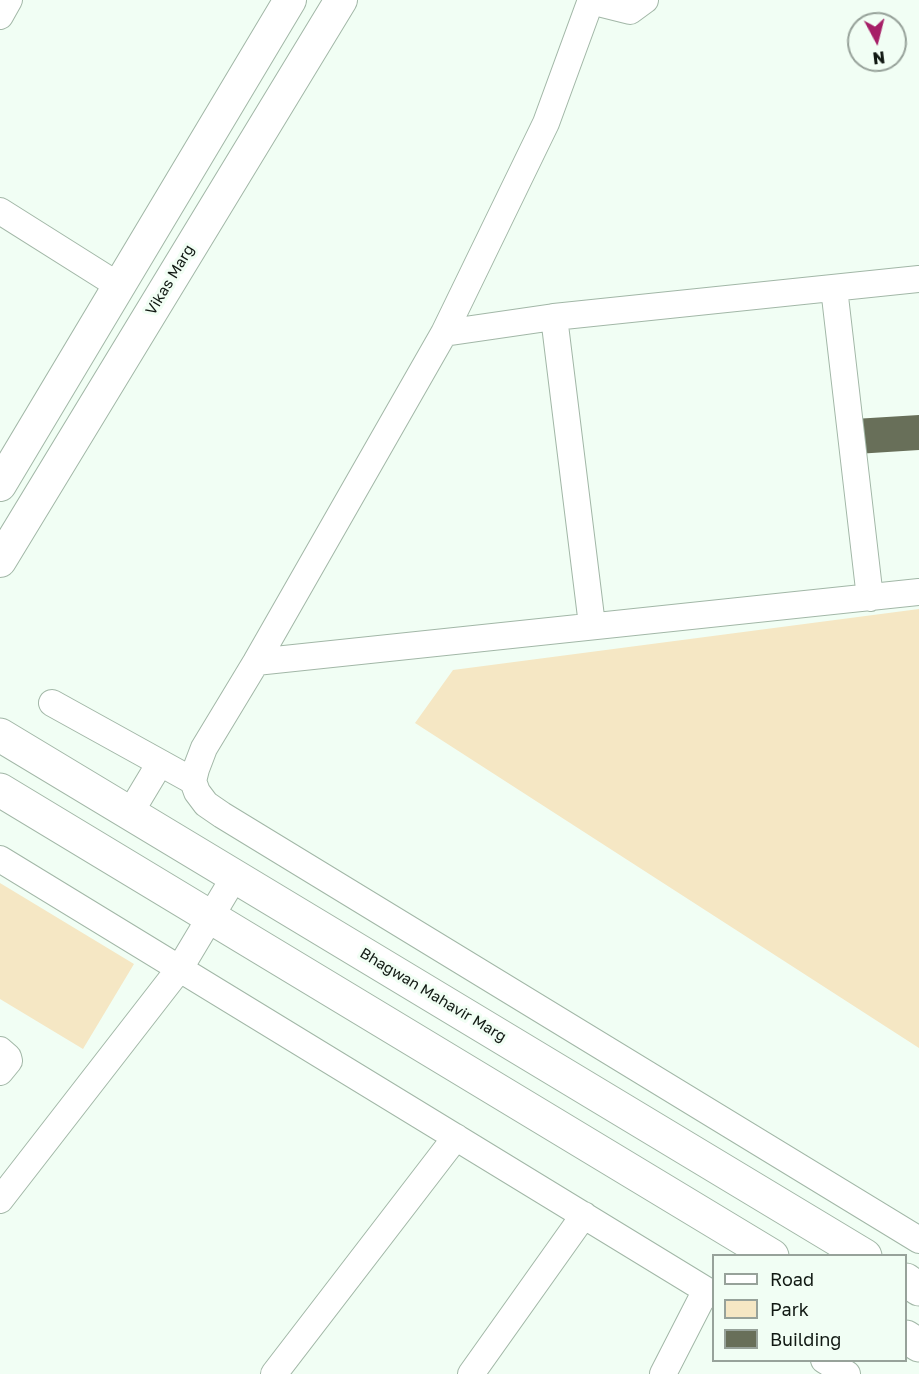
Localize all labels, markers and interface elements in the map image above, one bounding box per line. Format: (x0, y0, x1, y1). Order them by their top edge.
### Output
north arrow (847, 12, 907, 72)
text: N (872, 47, 886, 69)
street label: Vikas Marg (142, 242, 198, 318)
street label: Bhagwan Mahavir Marg (357, 944, 509, 1046)
legend (712, 1254, 907, 1362)
text: Road (770, 1268, 814, 1290)
text: Park (770, 1298, 809, 1320)
text: Building (770, 1328, 841, 1350)

